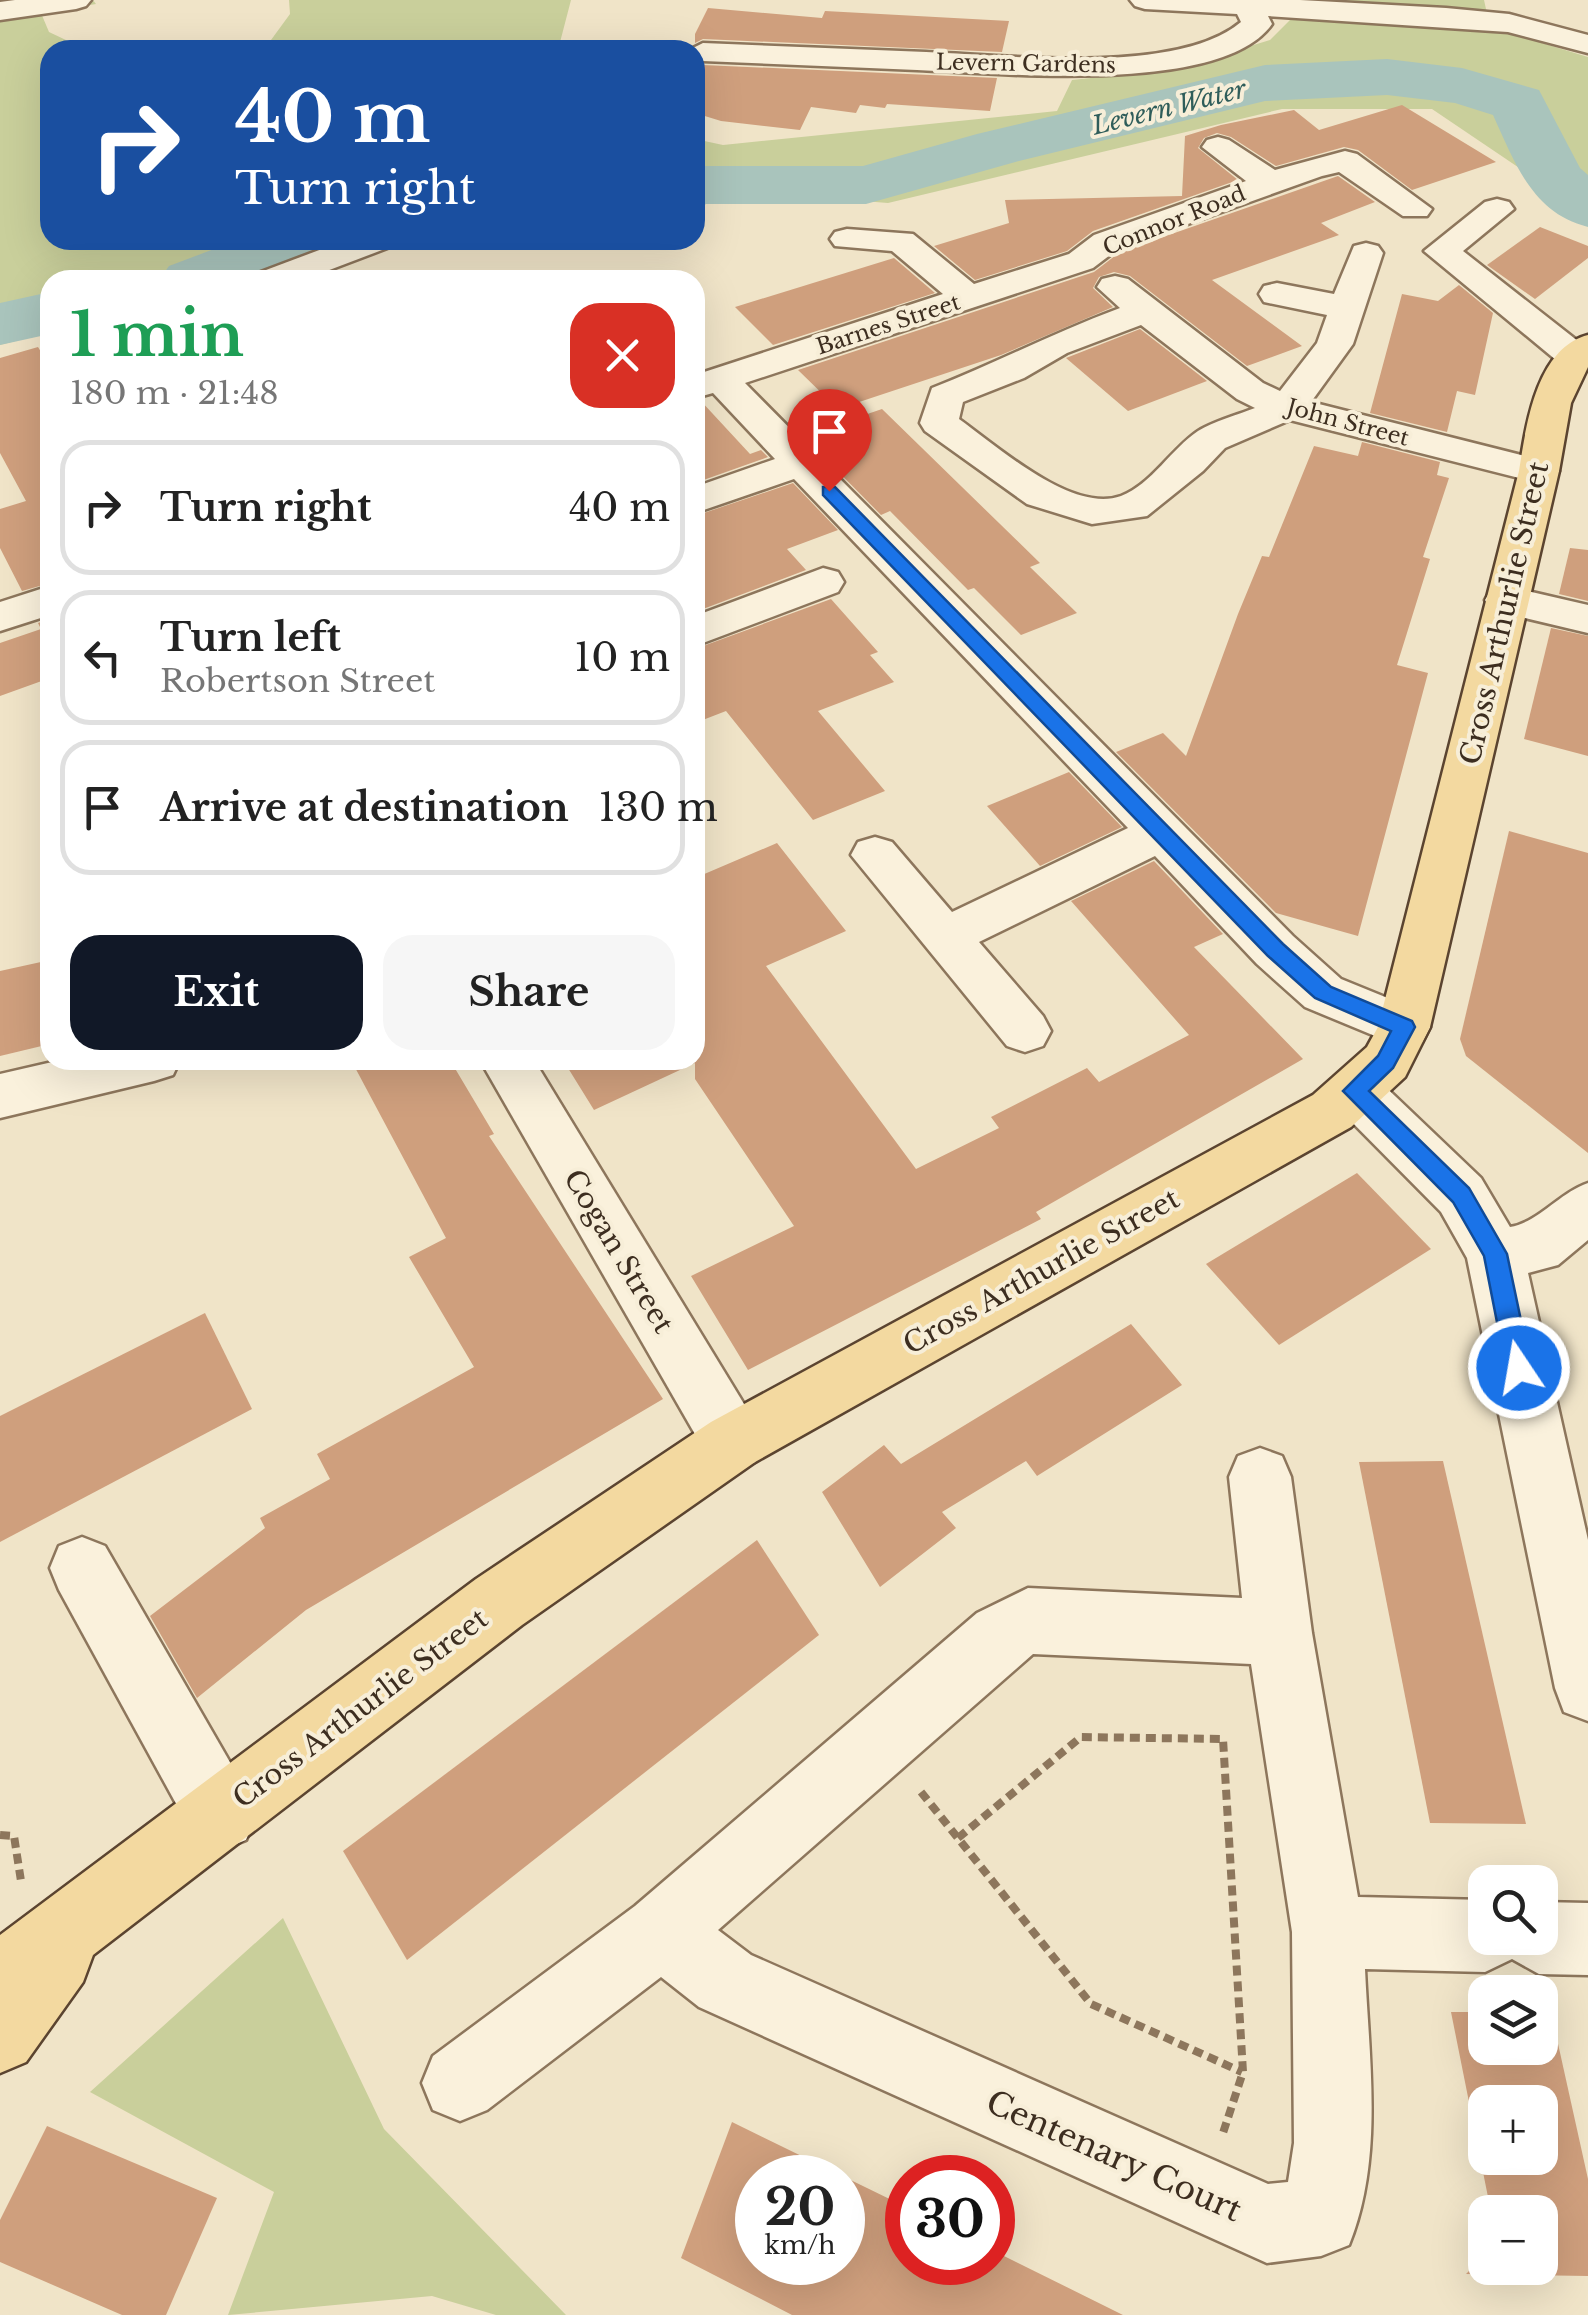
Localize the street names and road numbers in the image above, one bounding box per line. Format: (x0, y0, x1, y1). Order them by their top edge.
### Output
street label: Levern Gardens (936, 48, 1116, 79)
street label: Connor Road (1099, 180, 1250, 261)
street label: Barnes Street (813, 288, 964, 360)
street label: John Street (1281, 392, 1413, 452)
street label: Cross Arthurlie Street (1453, 458, 1557, 768)
street label: Cogan Street (556, 1163, 681, 1340)
street label: Cross Arthurlie Street (897, 1181, 1186, 1362)
street label: Cross Arthurlie Street (226, 1601, 495, 1816)
street label: Centenary Court (980, 2082, 1248, 2230)

